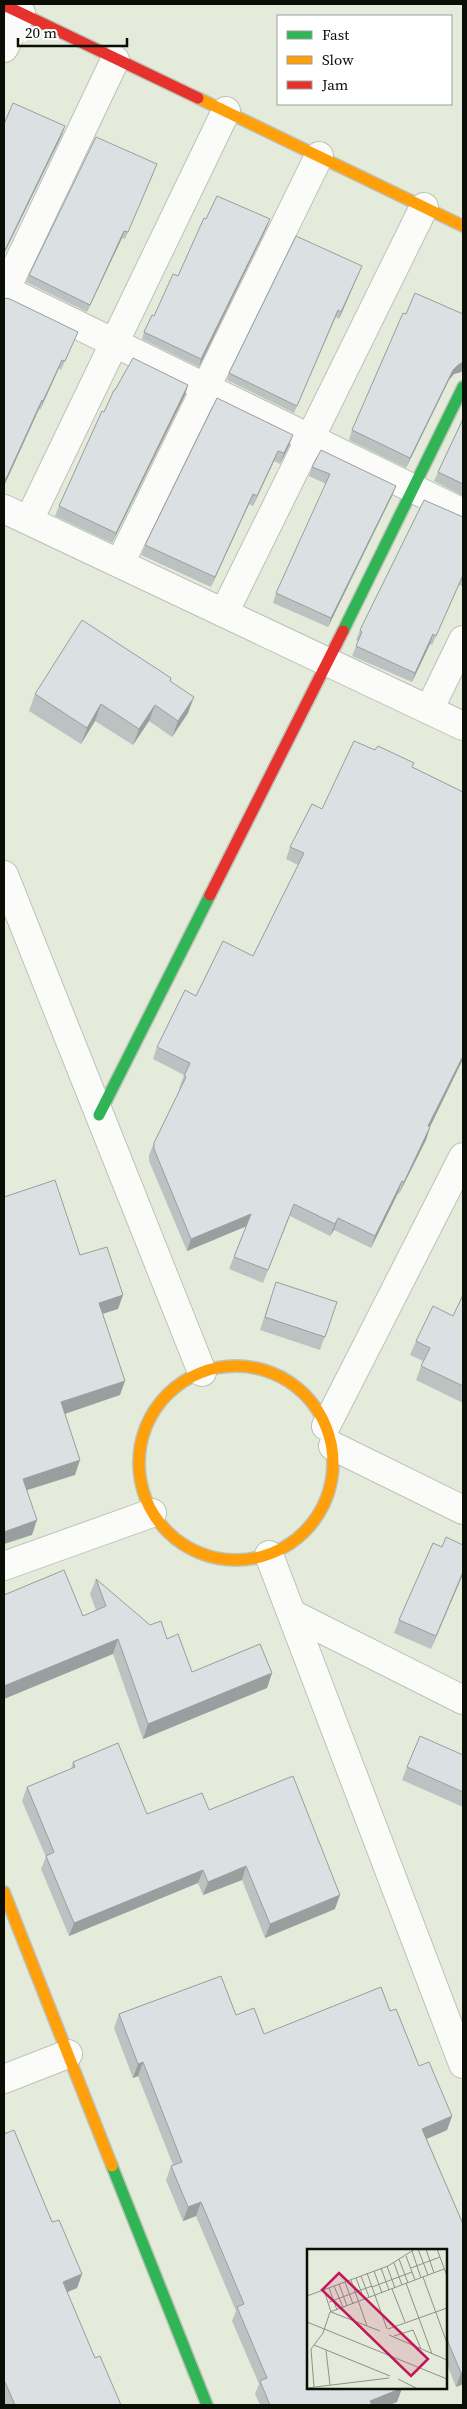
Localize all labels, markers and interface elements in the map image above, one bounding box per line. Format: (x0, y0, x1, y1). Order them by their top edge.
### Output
scale bar (18, 15, 126, 47)
legend (277, 15, 452, 105)
text: 20 m (25, 22, 57, 43)
text: Fast (322, 24, 349, 45)
text: Slow (322, 49, 354, 70)
text: Jam (321, 74, 349, 95)
inset map (307, 2249, 447, 2389)

